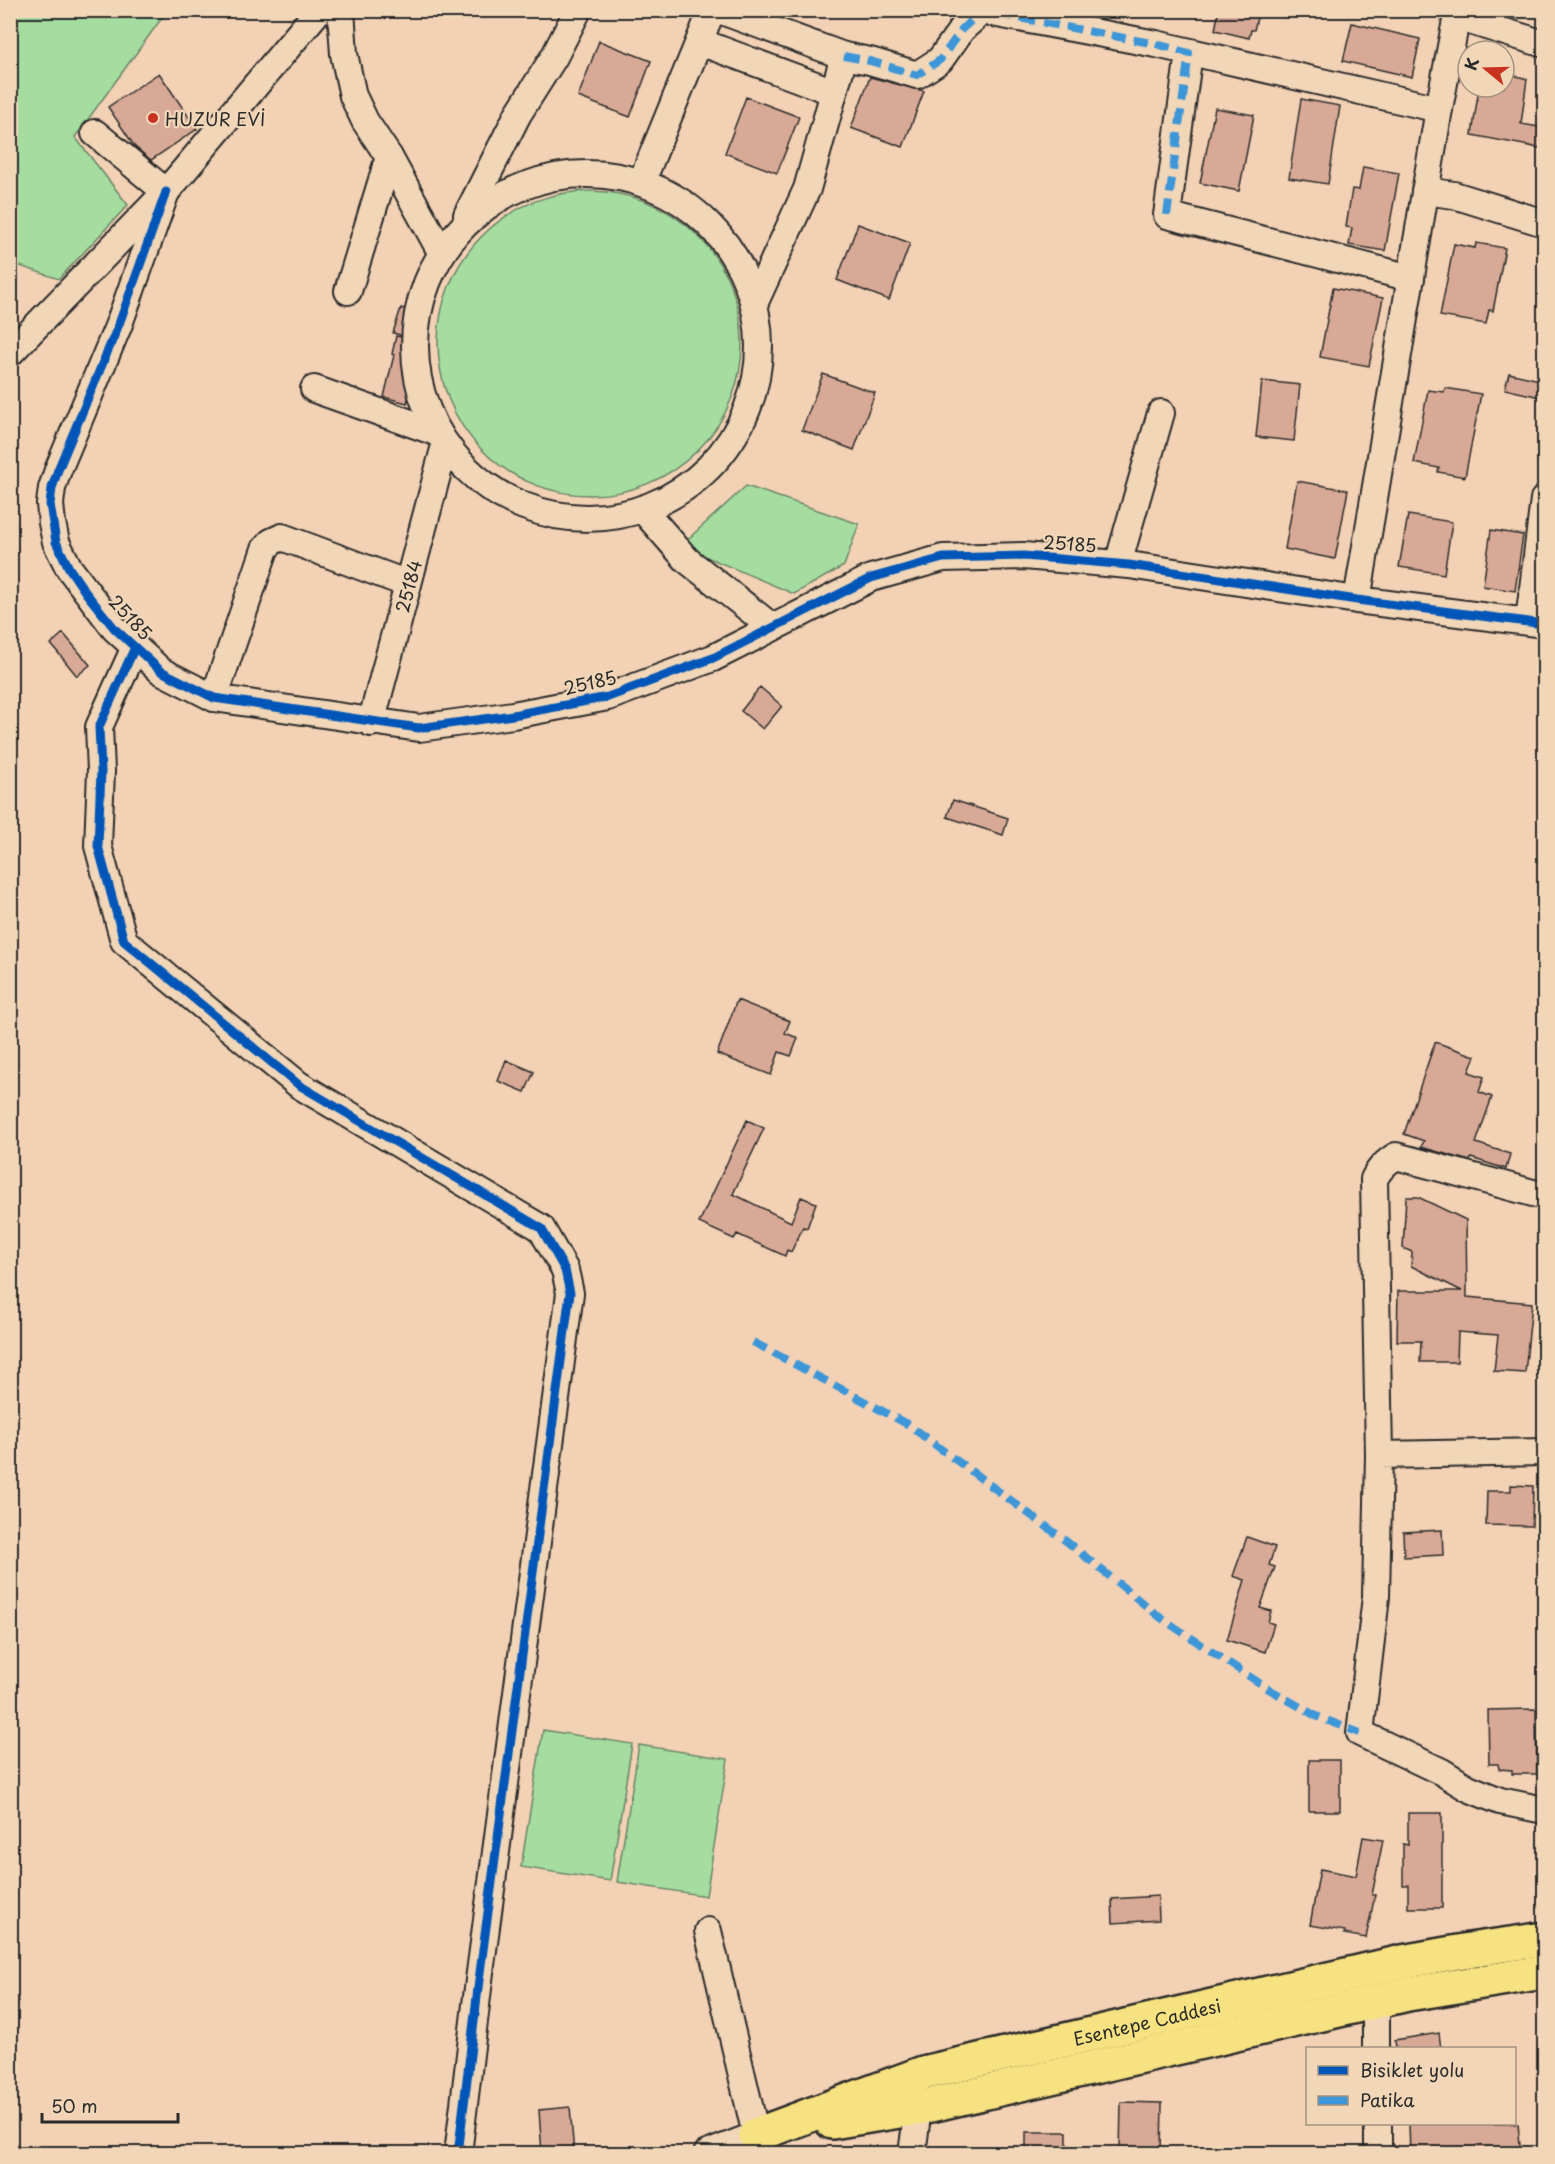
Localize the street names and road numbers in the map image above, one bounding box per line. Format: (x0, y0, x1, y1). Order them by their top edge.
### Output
street label: 25185 (1043, 528, 1097, 558)
street label: 25184 (388, 556, 428, 615)
street label: 25185 (103, 588, 159, 646)
street label: 25185 (561, 663, 619, 701)
street label: Esentepe Caddesi (1070, 1991, 1223, 2051)

